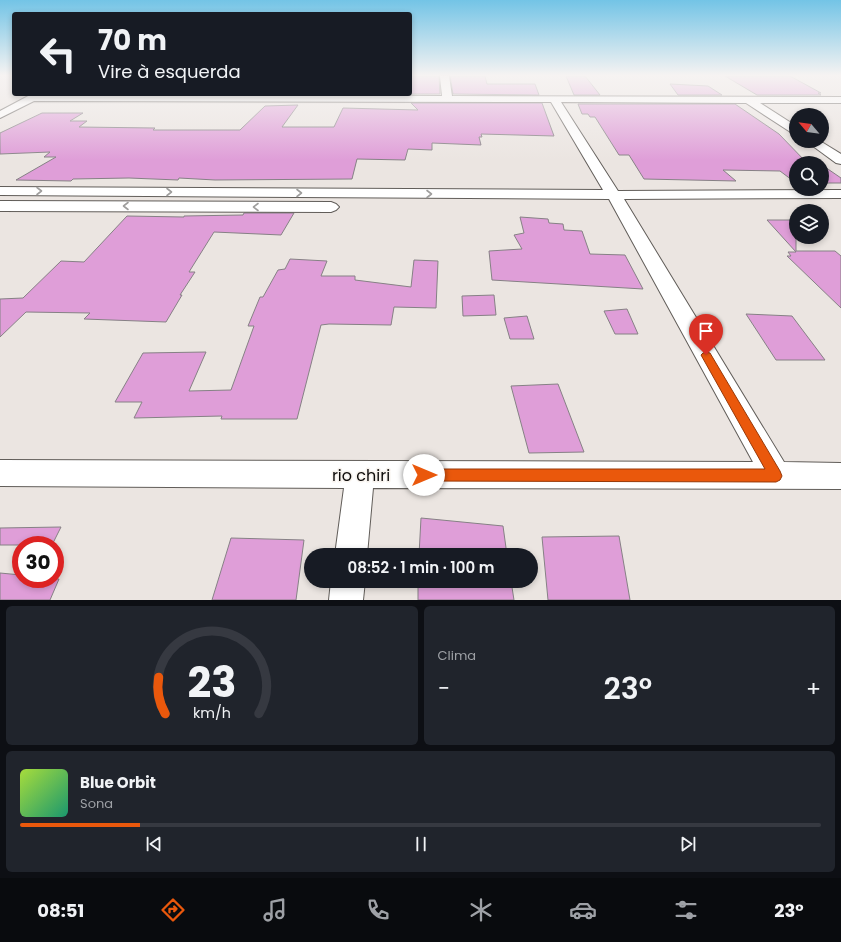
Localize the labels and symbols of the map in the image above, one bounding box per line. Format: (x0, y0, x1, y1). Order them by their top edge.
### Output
north arrow (789, 108, 829, 148)
one-way arrow (36, 187, 42, 195)
one-way arrow (166, 188, 172, 196)
one-way arrow (296, 189, 302, 197)
one-way arrow (426, 190, 432, 198)
one-way arrow (123, 202, 129, 210)
one-way arrow (253, 203, 259, 211)
pin (689, 314, 723, 355)
position arrow (403, 454, 445, 496)
street label: rio chiri (332, 464, 390, 487)
speed limit sign: 30 (12, 536, 64, 588)

